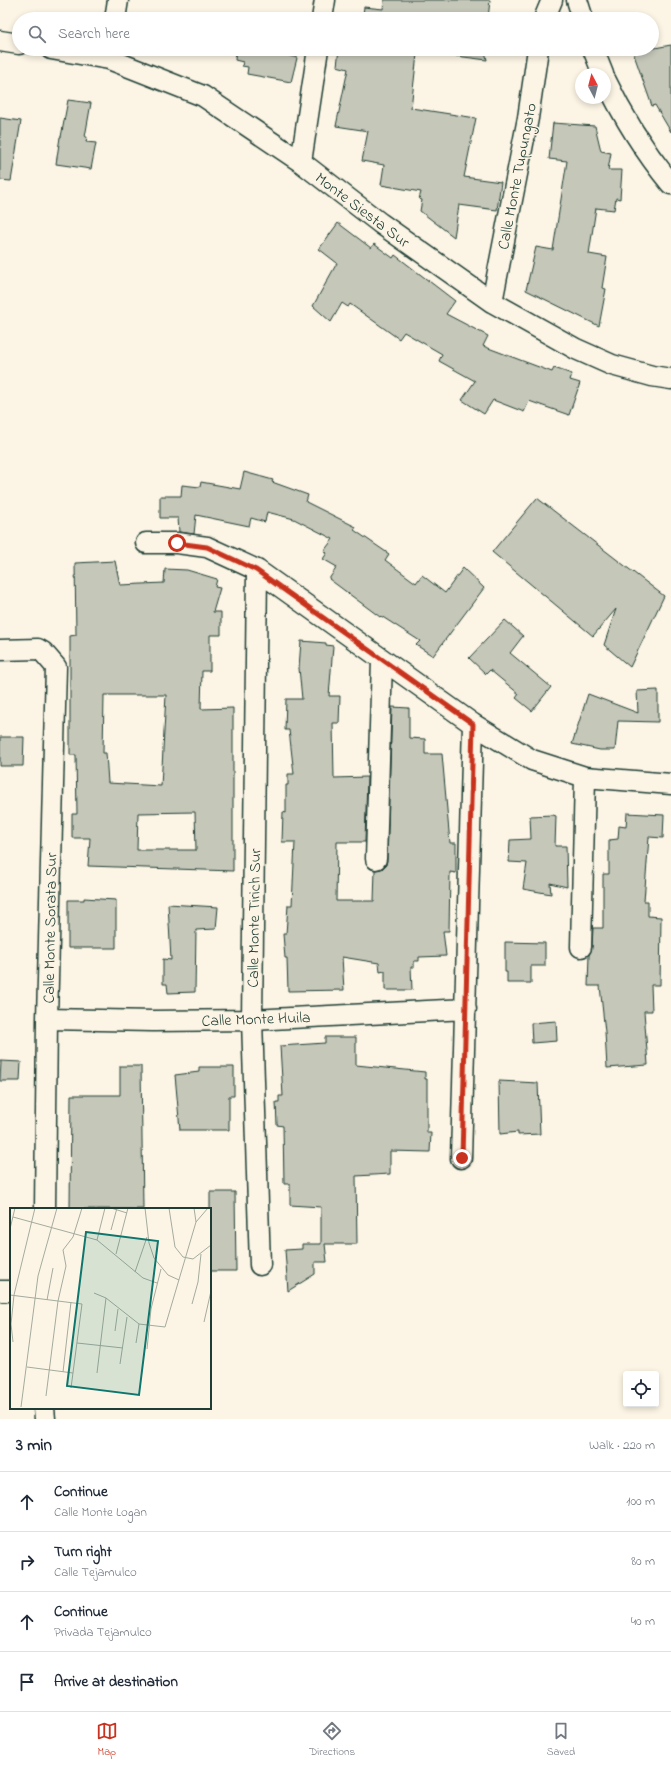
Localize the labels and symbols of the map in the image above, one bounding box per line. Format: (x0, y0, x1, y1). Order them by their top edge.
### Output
north arrow (575, 68, 611, 104)
street label: Calle Monte Tupungato (492, 101, 544, 252)
street label: Monte Siesta Sur (309, 167, 414, 254)
route start (168, 534, 186, 552)
street label: Calle Monte Tirich Sur (242, 848, 268, 988)
street label: Calle Monte Sorata Sur (38, 852, 64, 1004)
street label: Calle Monte Huila (201, 1006, 311, 1034)
route end (453, 1149, 471, 1167)
inset map (10, 1208, 211, 1409)

